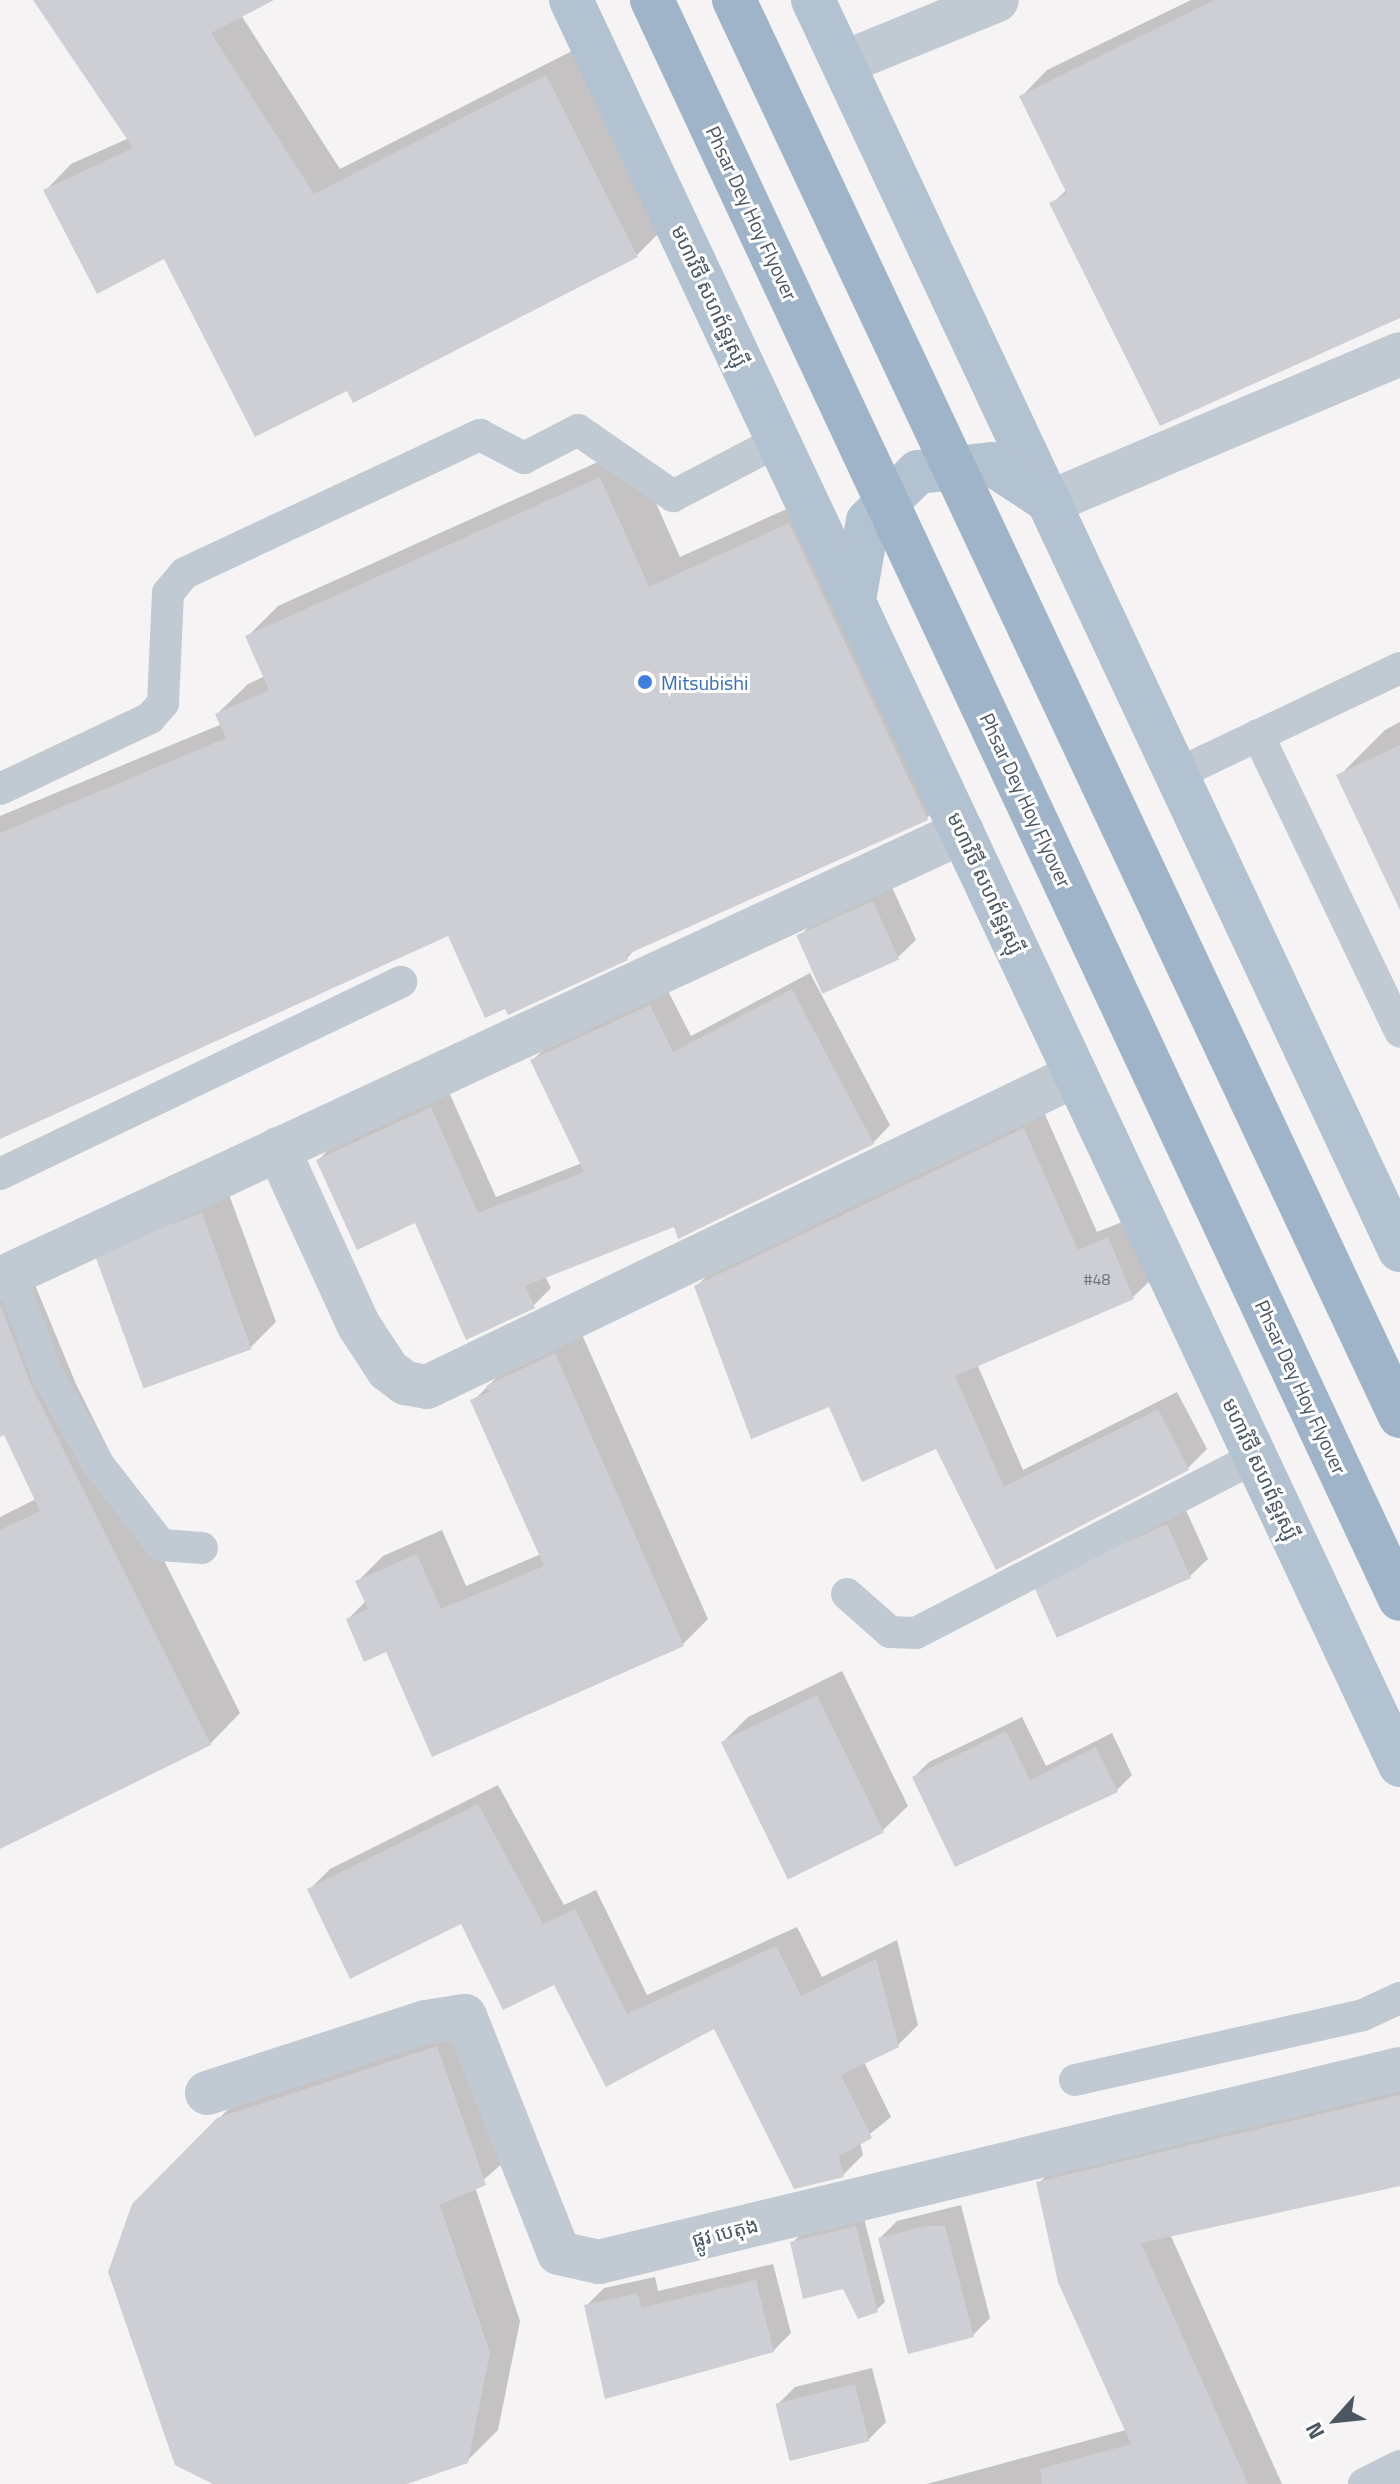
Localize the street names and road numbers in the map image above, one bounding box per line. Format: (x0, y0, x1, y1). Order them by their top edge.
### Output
street label: Phsar Dey Hoy Flyover (701, 122, 803, 304)
street label: មហាវិថី សហព័ន្ធរុស្ស៊ី (667, 221, 753, 371)
street label: Phsar Dey Hoy Flyover (975, 709, 1077, 891)
street label: មហាវិថី សហព័ន្ធរុស្ស៊ី (943, 808, 1029, 958)
street label: Phsar Dey Hoy Flyover (1250, 1296, 1352, 1478)
street label: មហាវិថី សហព័ន្ធរុស្ស៊ី (1218, 1394, 1304, 1544)
street label: ផ្លូវ បេតុង (689, 2212, 761, 2252)

